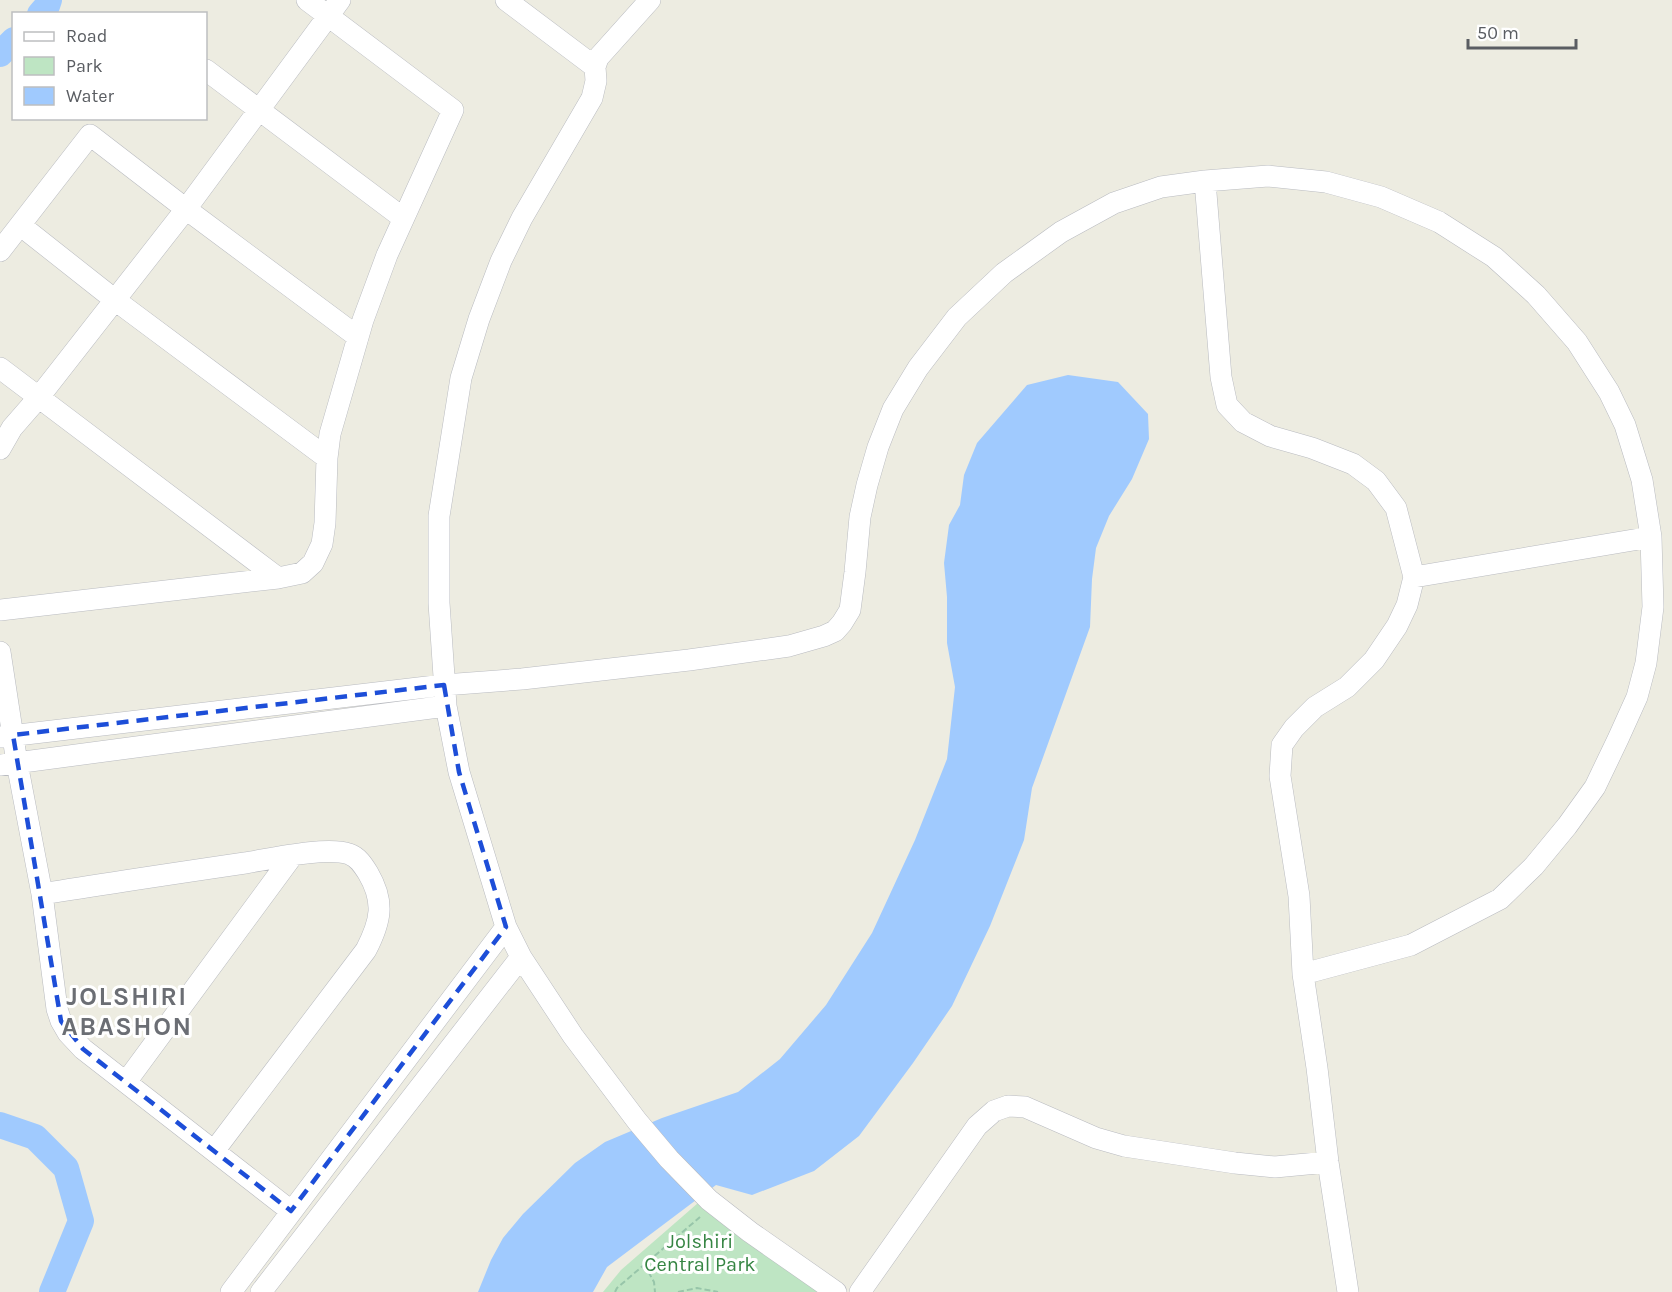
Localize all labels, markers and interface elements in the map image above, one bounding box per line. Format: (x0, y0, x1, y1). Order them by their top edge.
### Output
legend (12, 12, 207, 120)
scale bar (1468, 12, 1576, 50)
text: 50 m (1477, 22, 1519, 44)
text: Road (66, 25, 107, 47)
text: Park (66, 55, 103, 77)
text: Water (66, 85, 114, 107)
district label: JOLSHIRI ABASHON (61, 981, 193, 1042)
park label: Jolshiri Central Park (644, 1230, 756, 1276)

